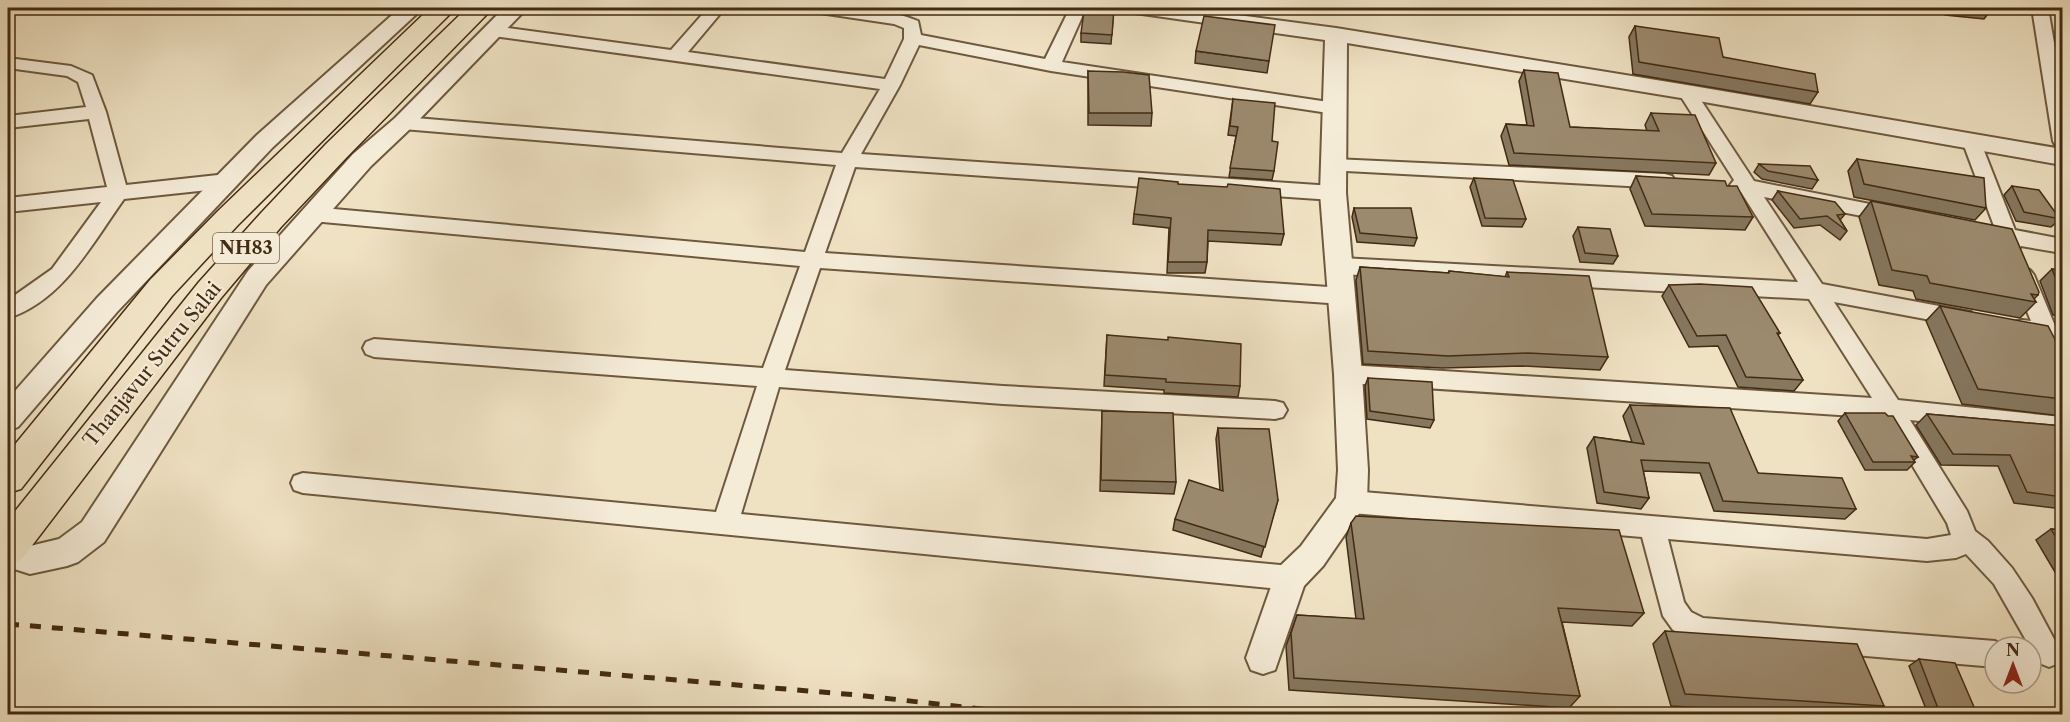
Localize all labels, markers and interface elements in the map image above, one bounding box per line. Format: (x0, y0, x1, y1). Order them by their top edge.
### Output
road number: NH83 (213, 233, 279, 263)
street label: Thanjavur Sutru Salai (78, 277, 226, 451)
north arrow (1983, 635, 2043, 695)
text: N (2006, 640, 2020, 660)

